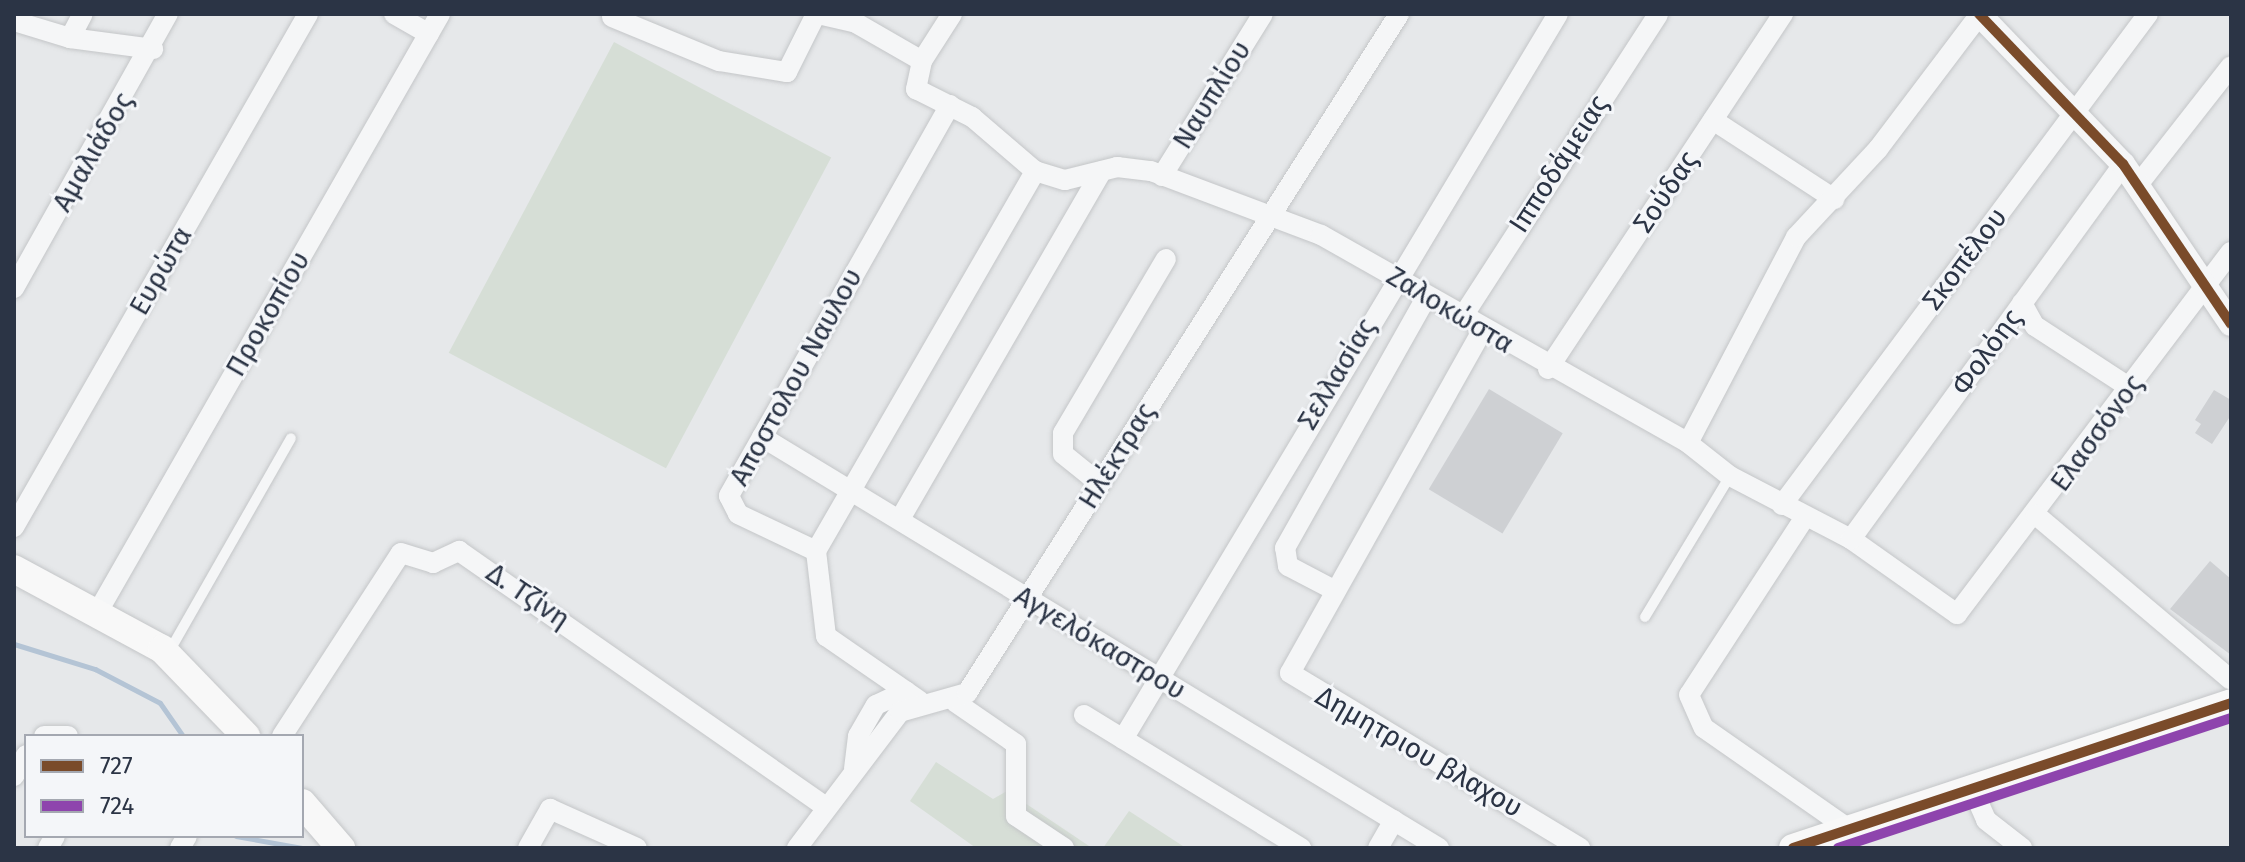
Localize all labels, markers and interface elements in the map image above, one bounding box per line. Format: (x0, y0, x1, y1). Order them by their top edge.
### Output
street label: Ναυπλίου (1166, 35, 1258, 155)
street label: Αμαλιάδος (45, 86, 141, 218)
street label: Ιπποδάμειας (1502, 89, 1616, 239)
street label: Σούδας (1627, 145, 1705, 239)
street label: Σκοπέλου (1916, 201, 2014, 317)
street label: Ευρώτα (122, 221, 200, 321)
street label: Προκοπίου (219, 245, 317, 383)
street label: Ζαλοκώστα (1381, 259, 1519, 361)
street label: Αποστολου Ναυλου (722, 262, 870, 492)
street label: Φολόης (1945, 302, 2029, 402)
street label: Σελλασίας (1291, 312, 1383, 436)
street label: Ελασσόνος (2043, 368, 2151, 498)
street label: Ηλέκτρας (1071, 397, 1163, 515)
street label: Δ. Τζίνη (480, 556, 576, 636)
street label: Αγγελόκαστρου (1008, 579, 1192, 707)
street label: Δημητριου βλαχου (1310, 679, 1528, 825)
legend (24, 734, 304, 838)
text: 727 (100, 752, 133, 780)
text: 724 (100, 792, 134, 820)

